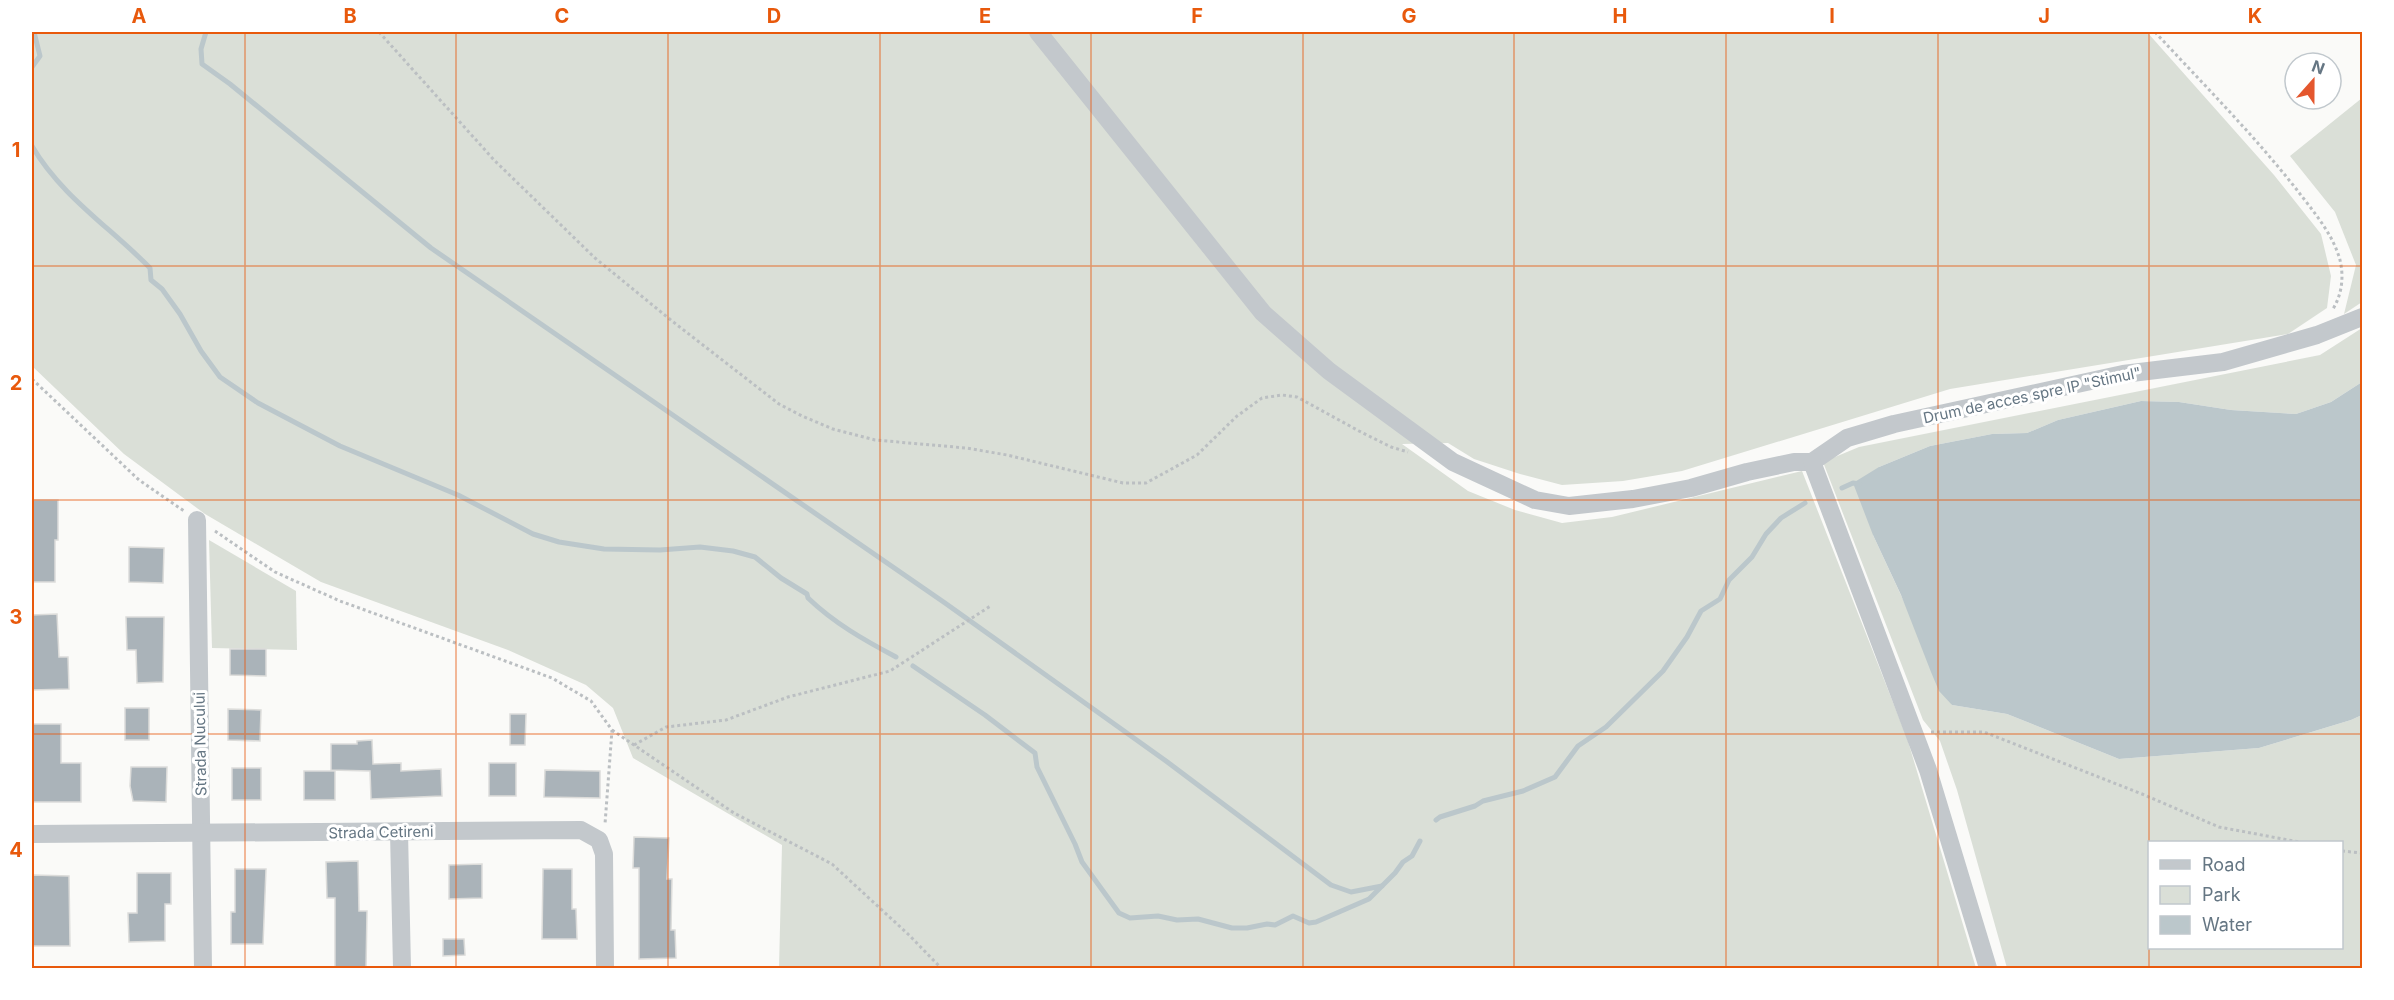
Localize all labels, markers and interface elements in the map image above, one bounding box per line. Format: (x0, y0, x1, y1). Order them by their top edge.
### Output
text: A (132, 4, 147, 28)
text: B (343, 4, 357, 28)
text: C (555, 4, 569, 28)
text: D (767, 4, 781, 28)
text: E (979, 4, 991, 28)
text: F (1191, 4, 1203, 28)
text: G (1401, 4, 1417, 28)
text: H (1613, 4, 1627, 28)
text: I (1829, 4, 1835, 28)
text: J (2038, 4, 2050, 28)
text: K (2248, 4, 2262, 28)
north arrow (2283, 51, 2343, 111)
text: N (2309, 55, 2328, 79)
text: 1 (12, 138, 20, 162)
street label: Drum de acces spre IP "Stimul" (1921, 363, 2143, 427)
text: 2 (10, 371, 22, 395)
text: 3 (10, 605, 22, 629)
street label: Strada Nucului (190, 692, 210, 796)
street label: Strada Cetireni (328, 822, 434, 842)
text: 4 (9, 838, 23, 862)
legend (2148, 841, 2343, 949)
text: Road (2202, 854, 2245, 875)
text: Park (2202, 884, 2241, 905)
text: Water (2202, 914, 2252, 935)

